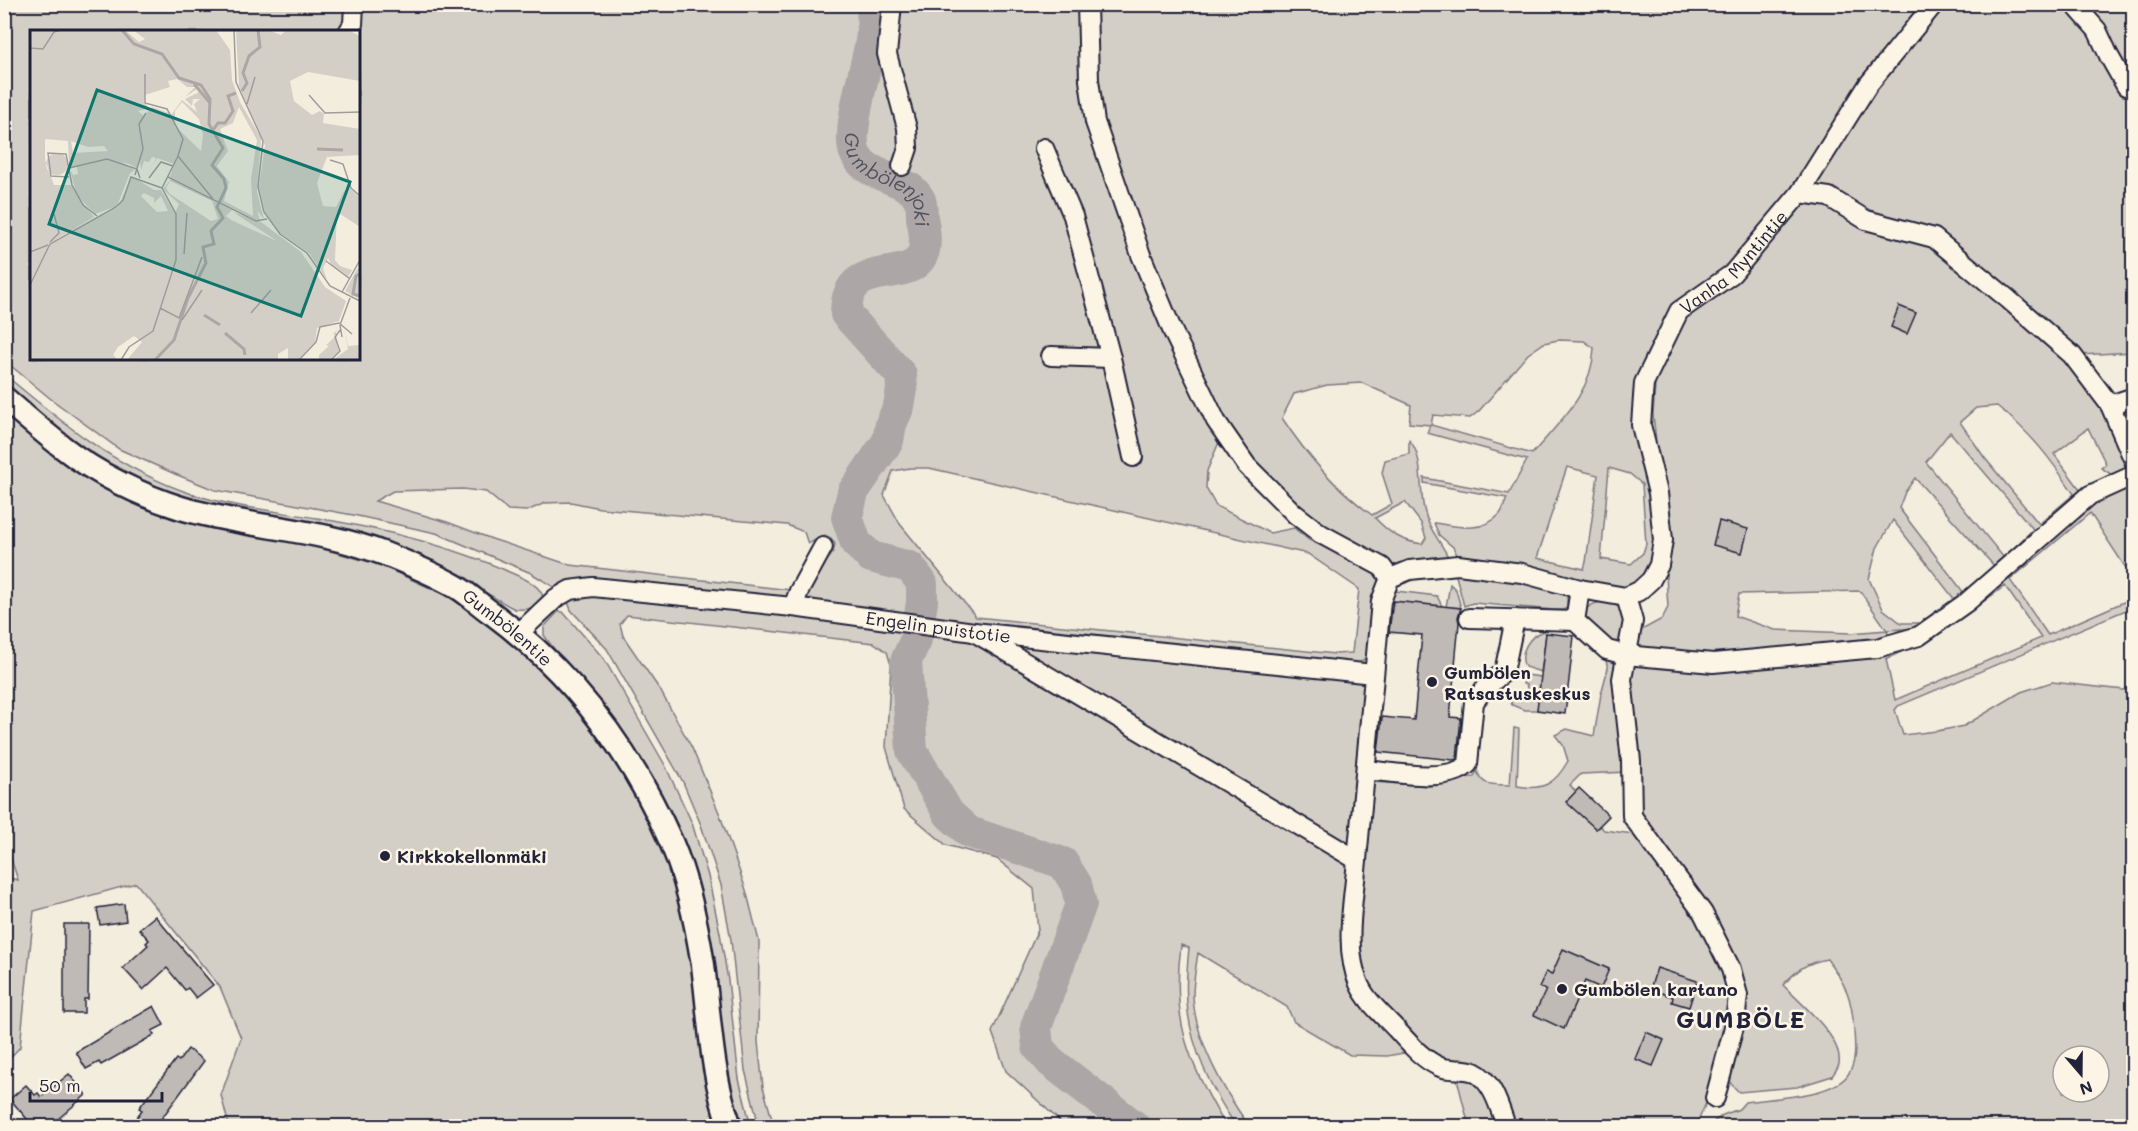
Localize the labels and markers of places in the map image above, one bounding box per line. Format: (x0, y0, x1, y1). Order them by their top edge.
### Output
place label: Gumbölen Ratsastuskeskus (1444, 660, 1591, 705)
marker: Gumbölen Ratsastuskeskus (1425, 675, 1439, 689)
place label: Kirkkokellonmäki (397, 844, 547, 868)
marker: Kirkkokellonmäki (378, 849, 392, 863)
place label: Gumbölen kartano (1574, 977, 1738, 1001)
marker: Gumbölen kartano (1555, 982, 1569, 996)

